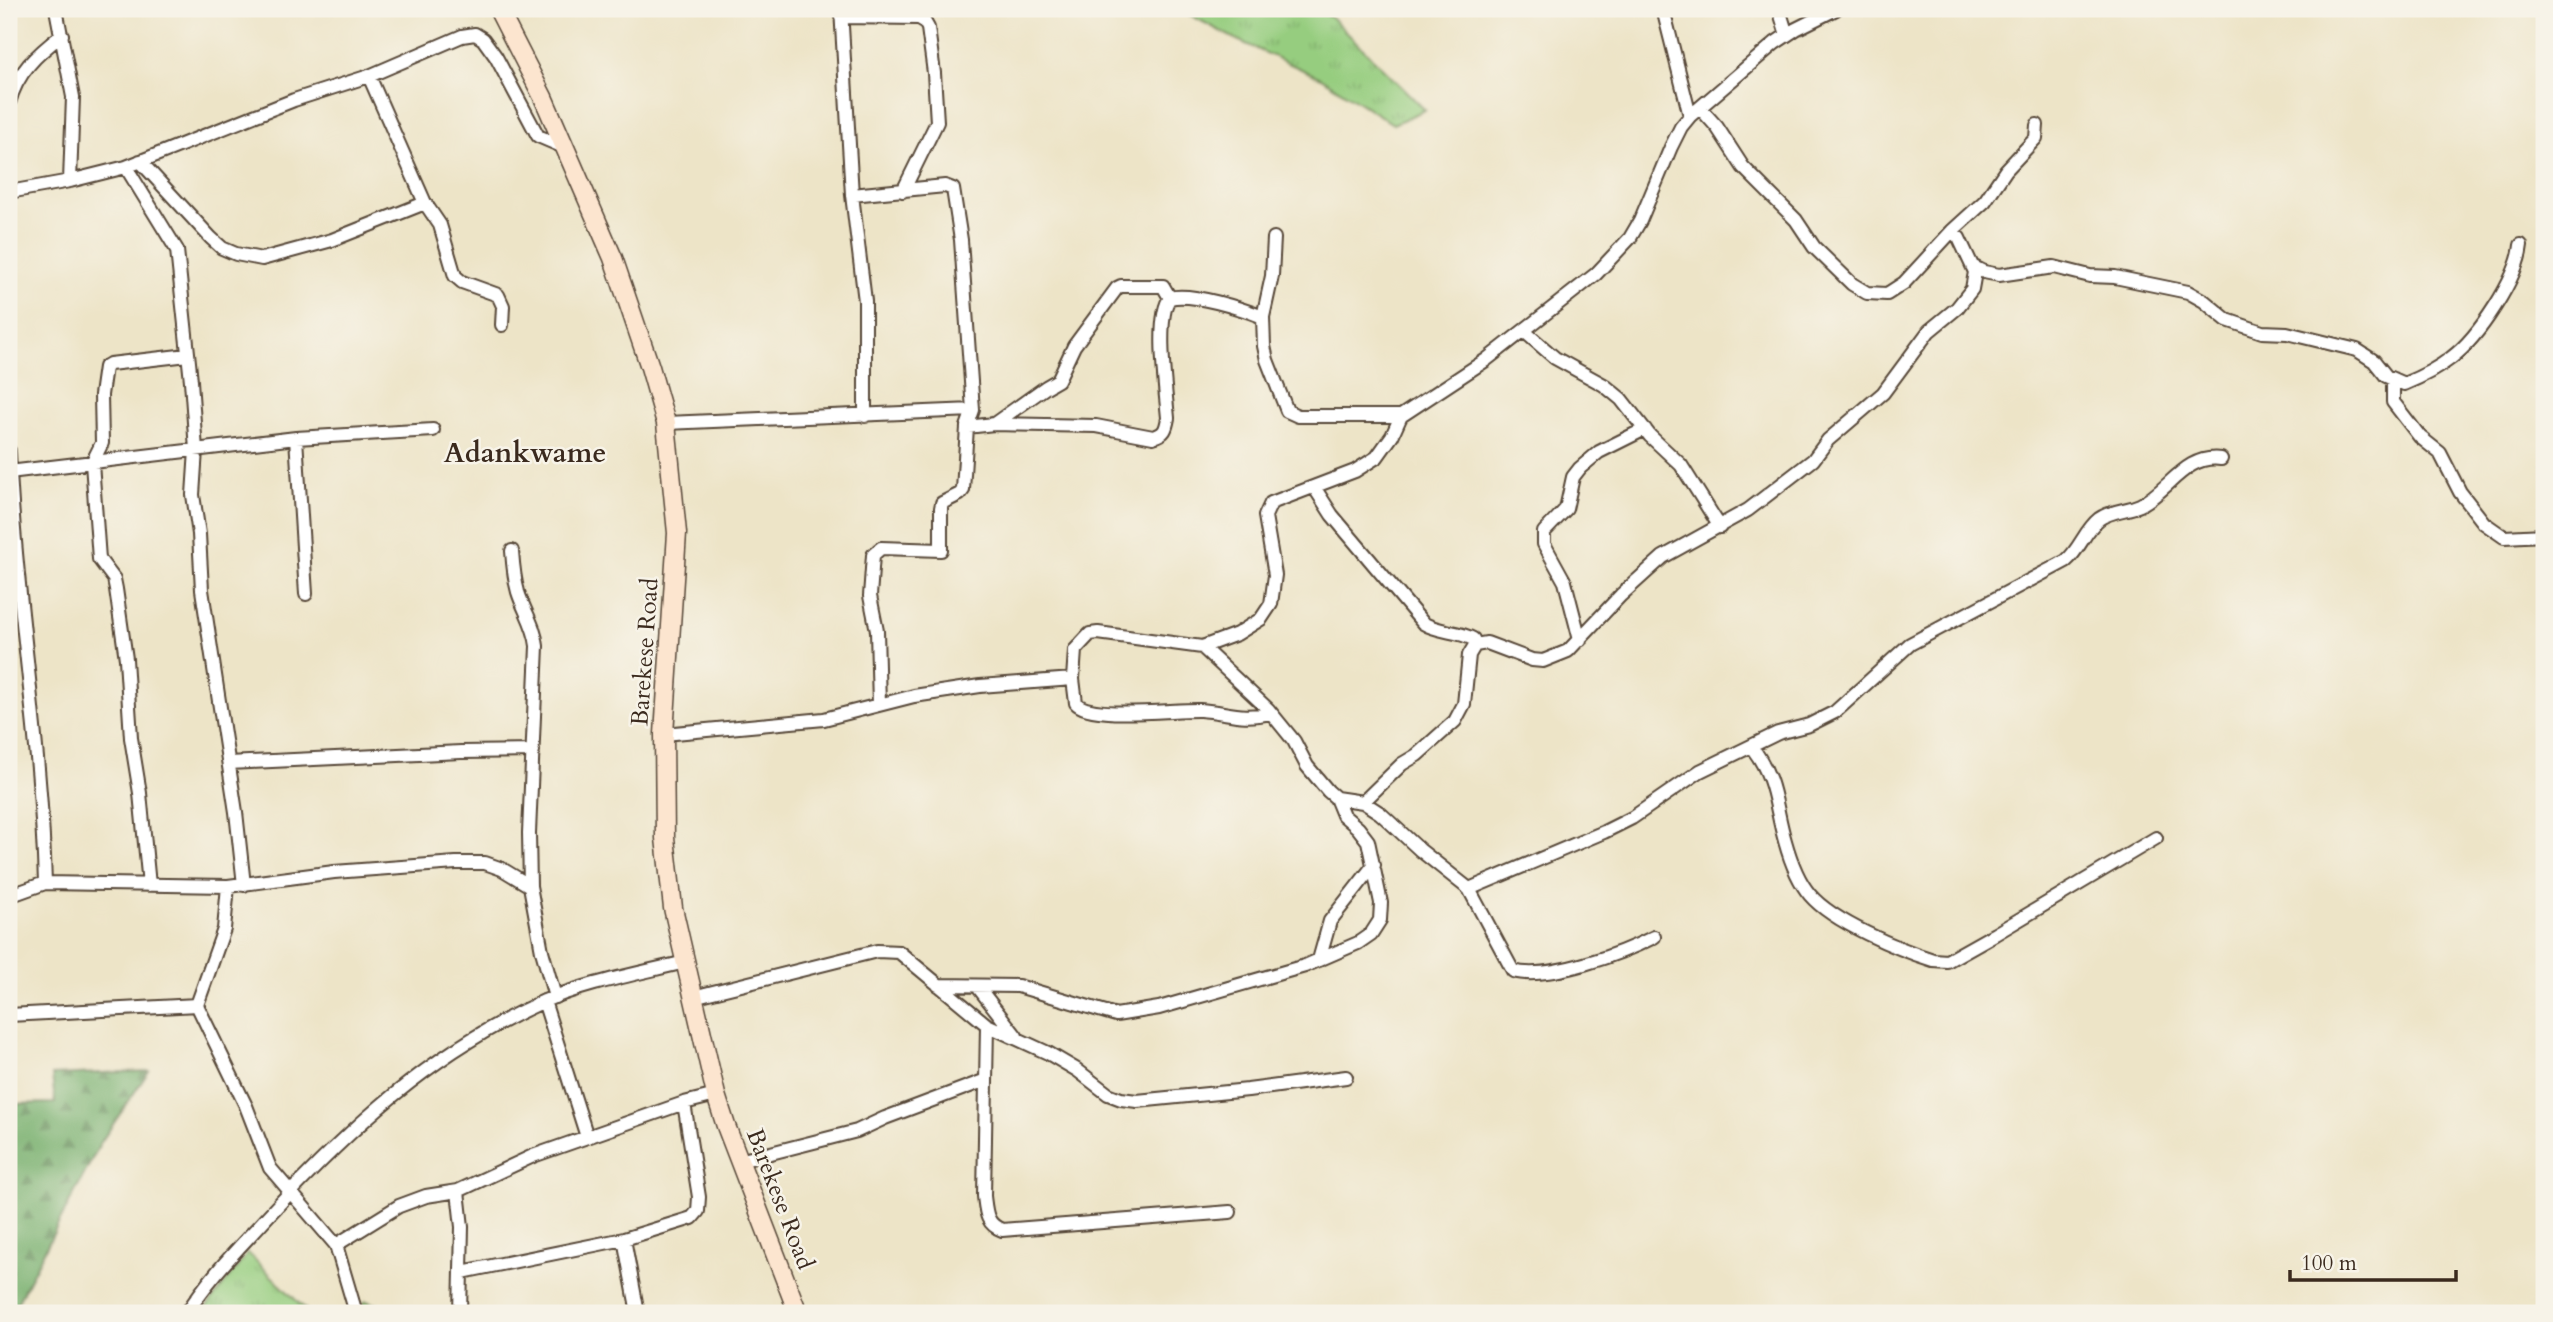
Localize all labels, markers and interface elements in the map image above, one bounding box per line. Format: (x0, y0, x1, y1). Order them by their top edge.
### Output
district label: Adankwame (444, 434, 606, 472)
street label: Barekese Road (623, 577, 667, 727)
street label: Barekese Road (738, 1124, 822, 1274)
scale bar (2290, 1238, 2457, 1282)
text: 100 m (2301, 1249, 2357, 1278)

